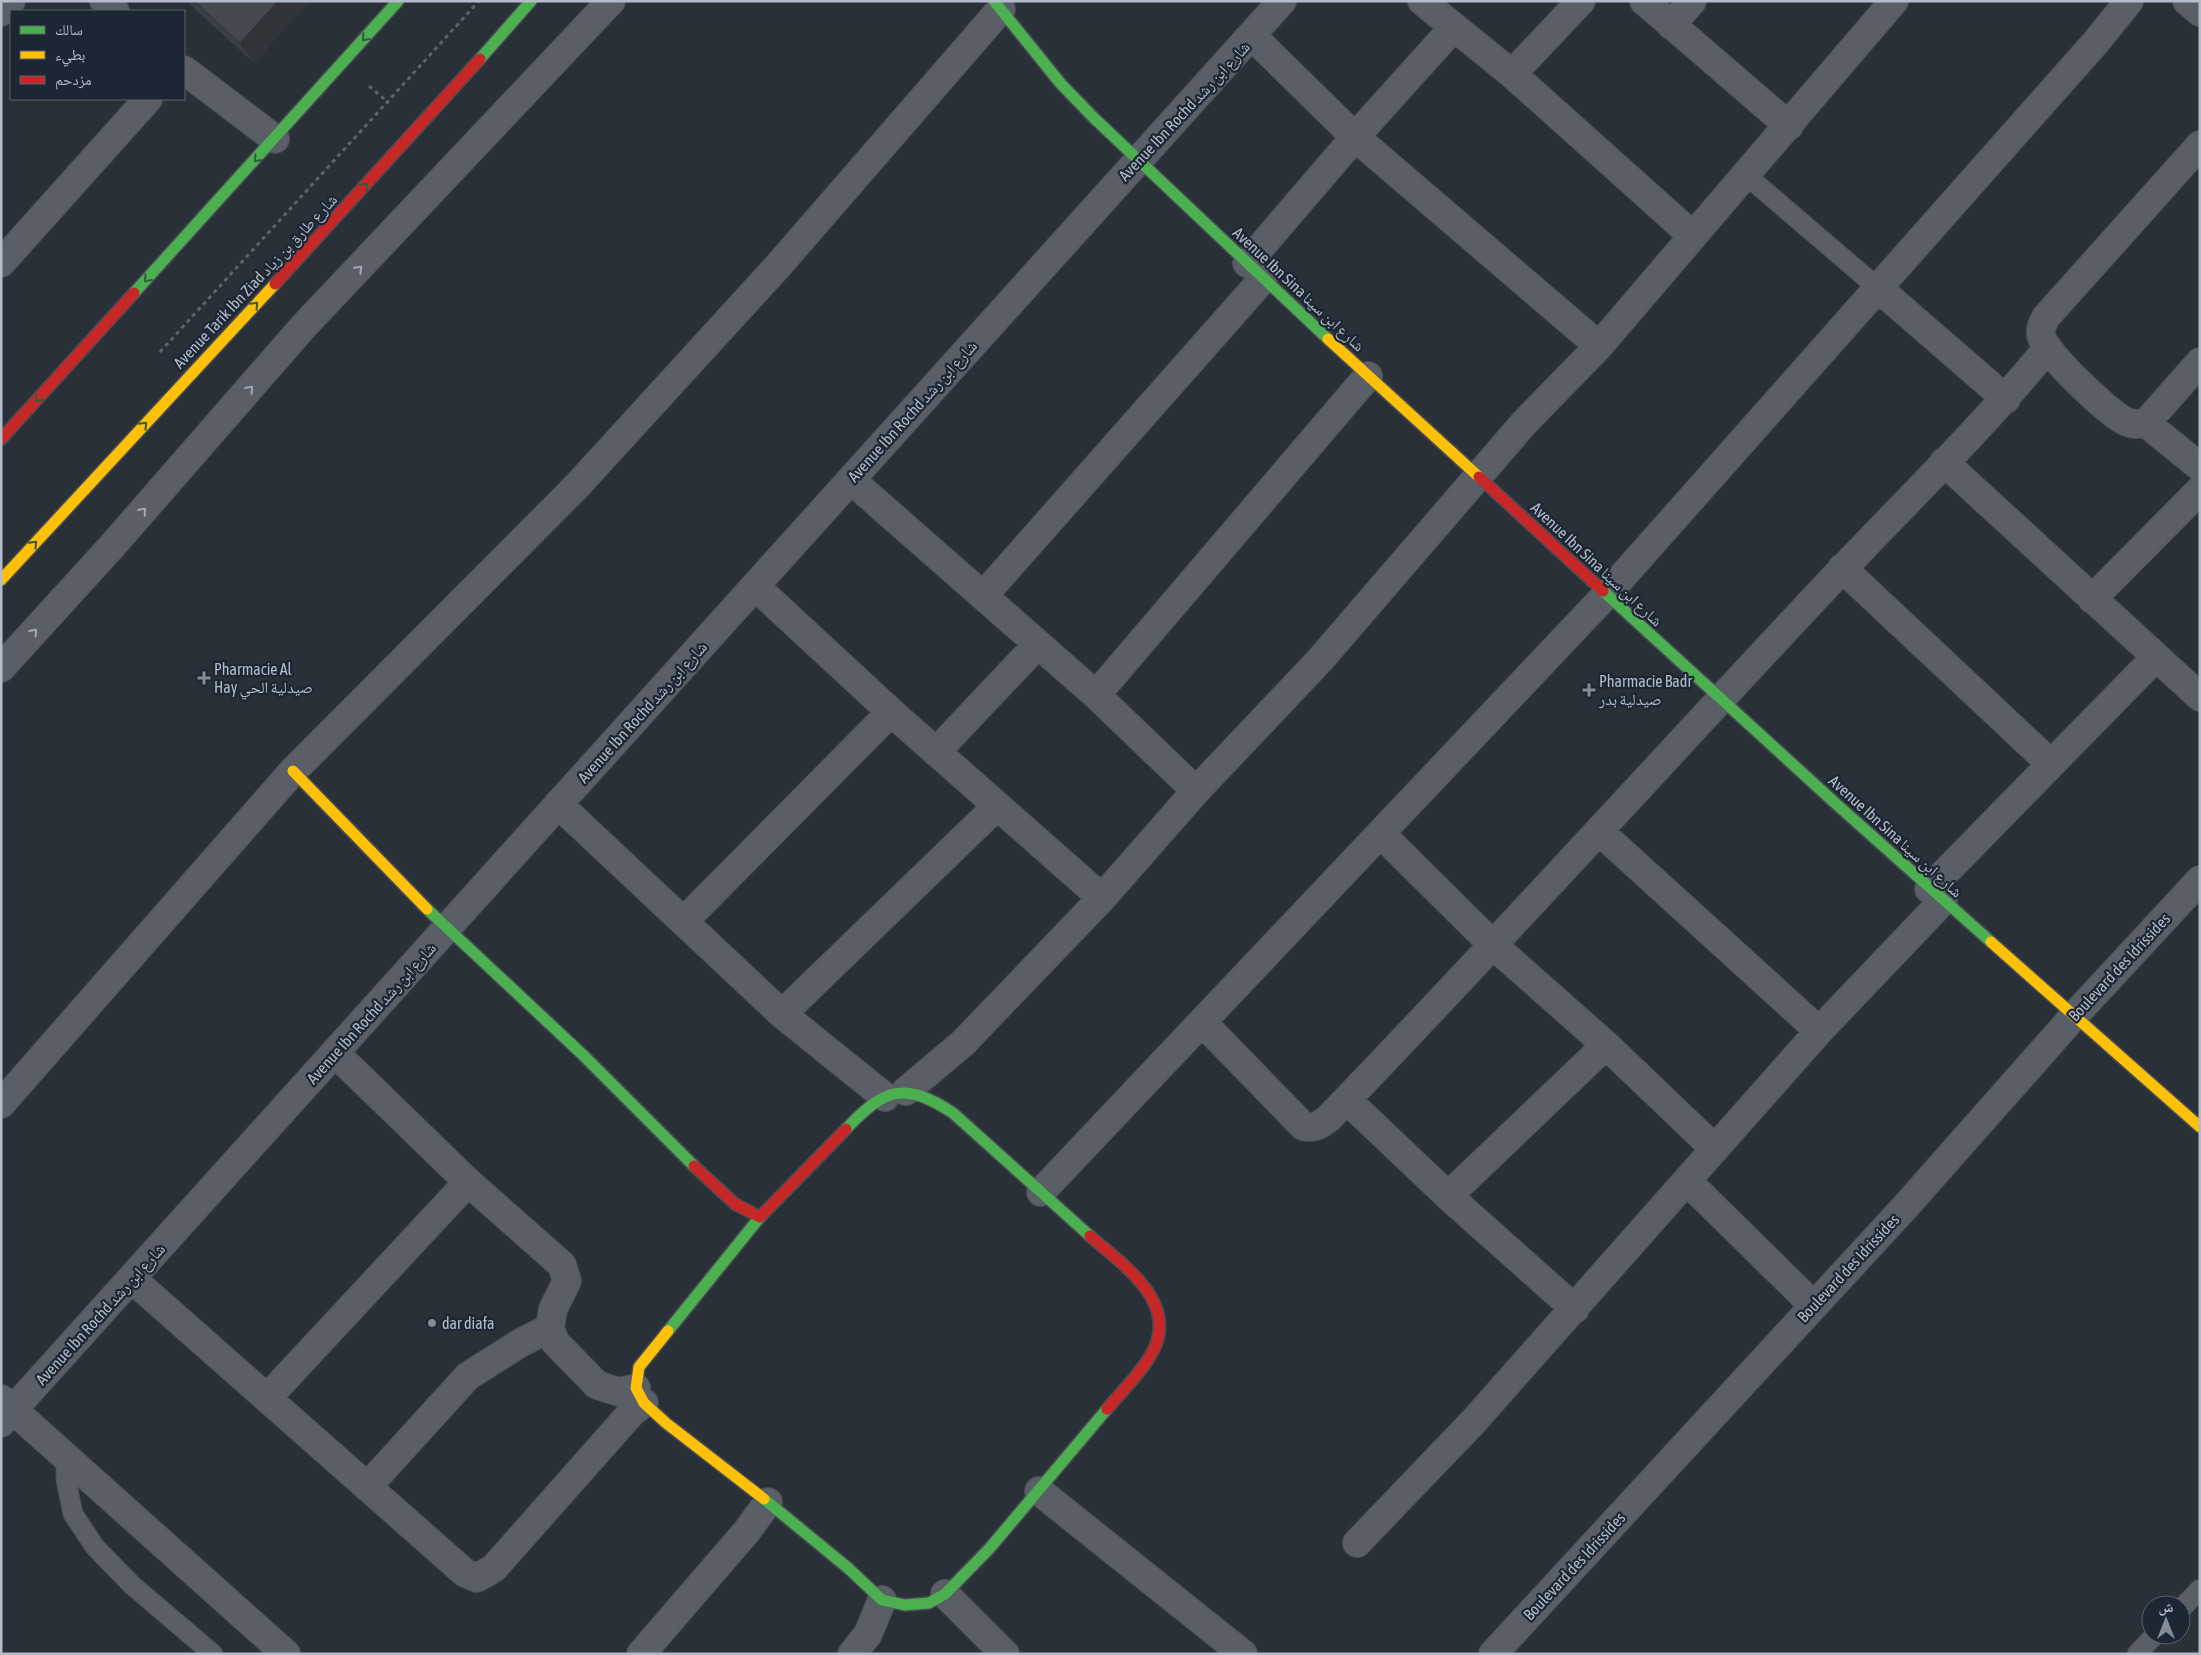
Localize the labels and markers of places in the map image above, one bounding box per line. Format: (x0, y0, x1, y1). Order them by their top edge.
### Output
place label: Pharmacie Al Hay صيدلية الحي (214, 660, 313, 700)
marker: Pharmacie Al Hay صيدلية الحي (198, 672, 210, 684)
place label: Pharmacie Badr صيدلية بدر (1598, 672, 1692, 709)
marker: Pharmacie Badr صيدلية بدر (1583, 684, 1595, 696)
place label: dar diafa (442, 1314, 495, 1332)
marker: dar diafa (426, 1317, 438, 1329)

